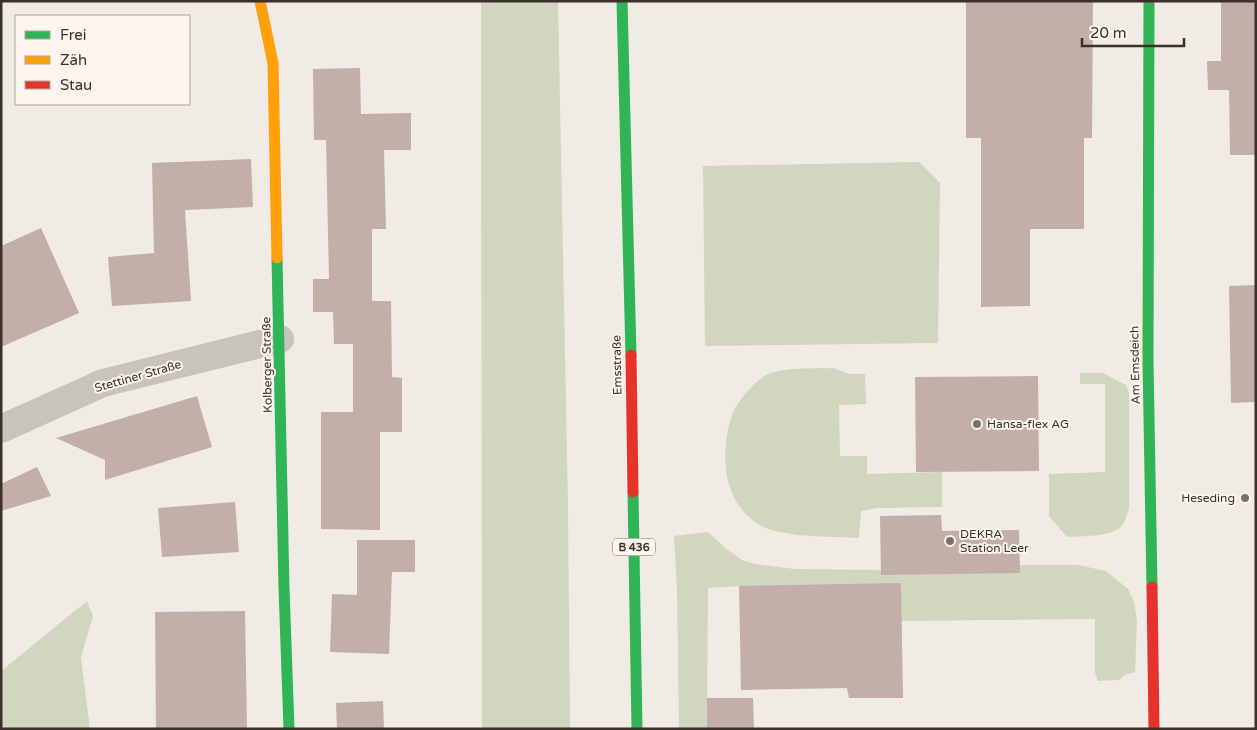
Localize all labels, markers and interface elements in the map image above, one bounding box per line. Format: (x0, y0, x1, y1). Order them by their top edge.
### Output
legend (15, 15, 190, 105)
scale bar (1082, 15, 1184, 47)
text: 20 m (1090, 24, 1127, 42)
text: Frei (60, 26, 86, 44)
text: Zäh (60, 51, 87, 69)
text: Stau (60, 76, 92, 94)
street label: Kolberger Straße (259, 317, 275, 413)
street label: Am Emsdeich (1127, 326, 1143, 404)
street label: Emsstraße (609, 335, 625, 395)
street label: Stettiner Straße (93, 357, 183, 395)
place label: Hansa-flex AG (987, 417, 1069, 431)
marker: Hansa-flex AG (971, 418, 983, 430)
place label: Heseding (1181, 491, 1235, 505)
marker: Heseding (1239, 492, 1251, 504)
place label: DEKRA Station Leer (960, 527, 1029, 555)
marker: DEKRA Station Leer (944, 535, 956, 547)
road number: B 436 (613, 538, 655, 556)

